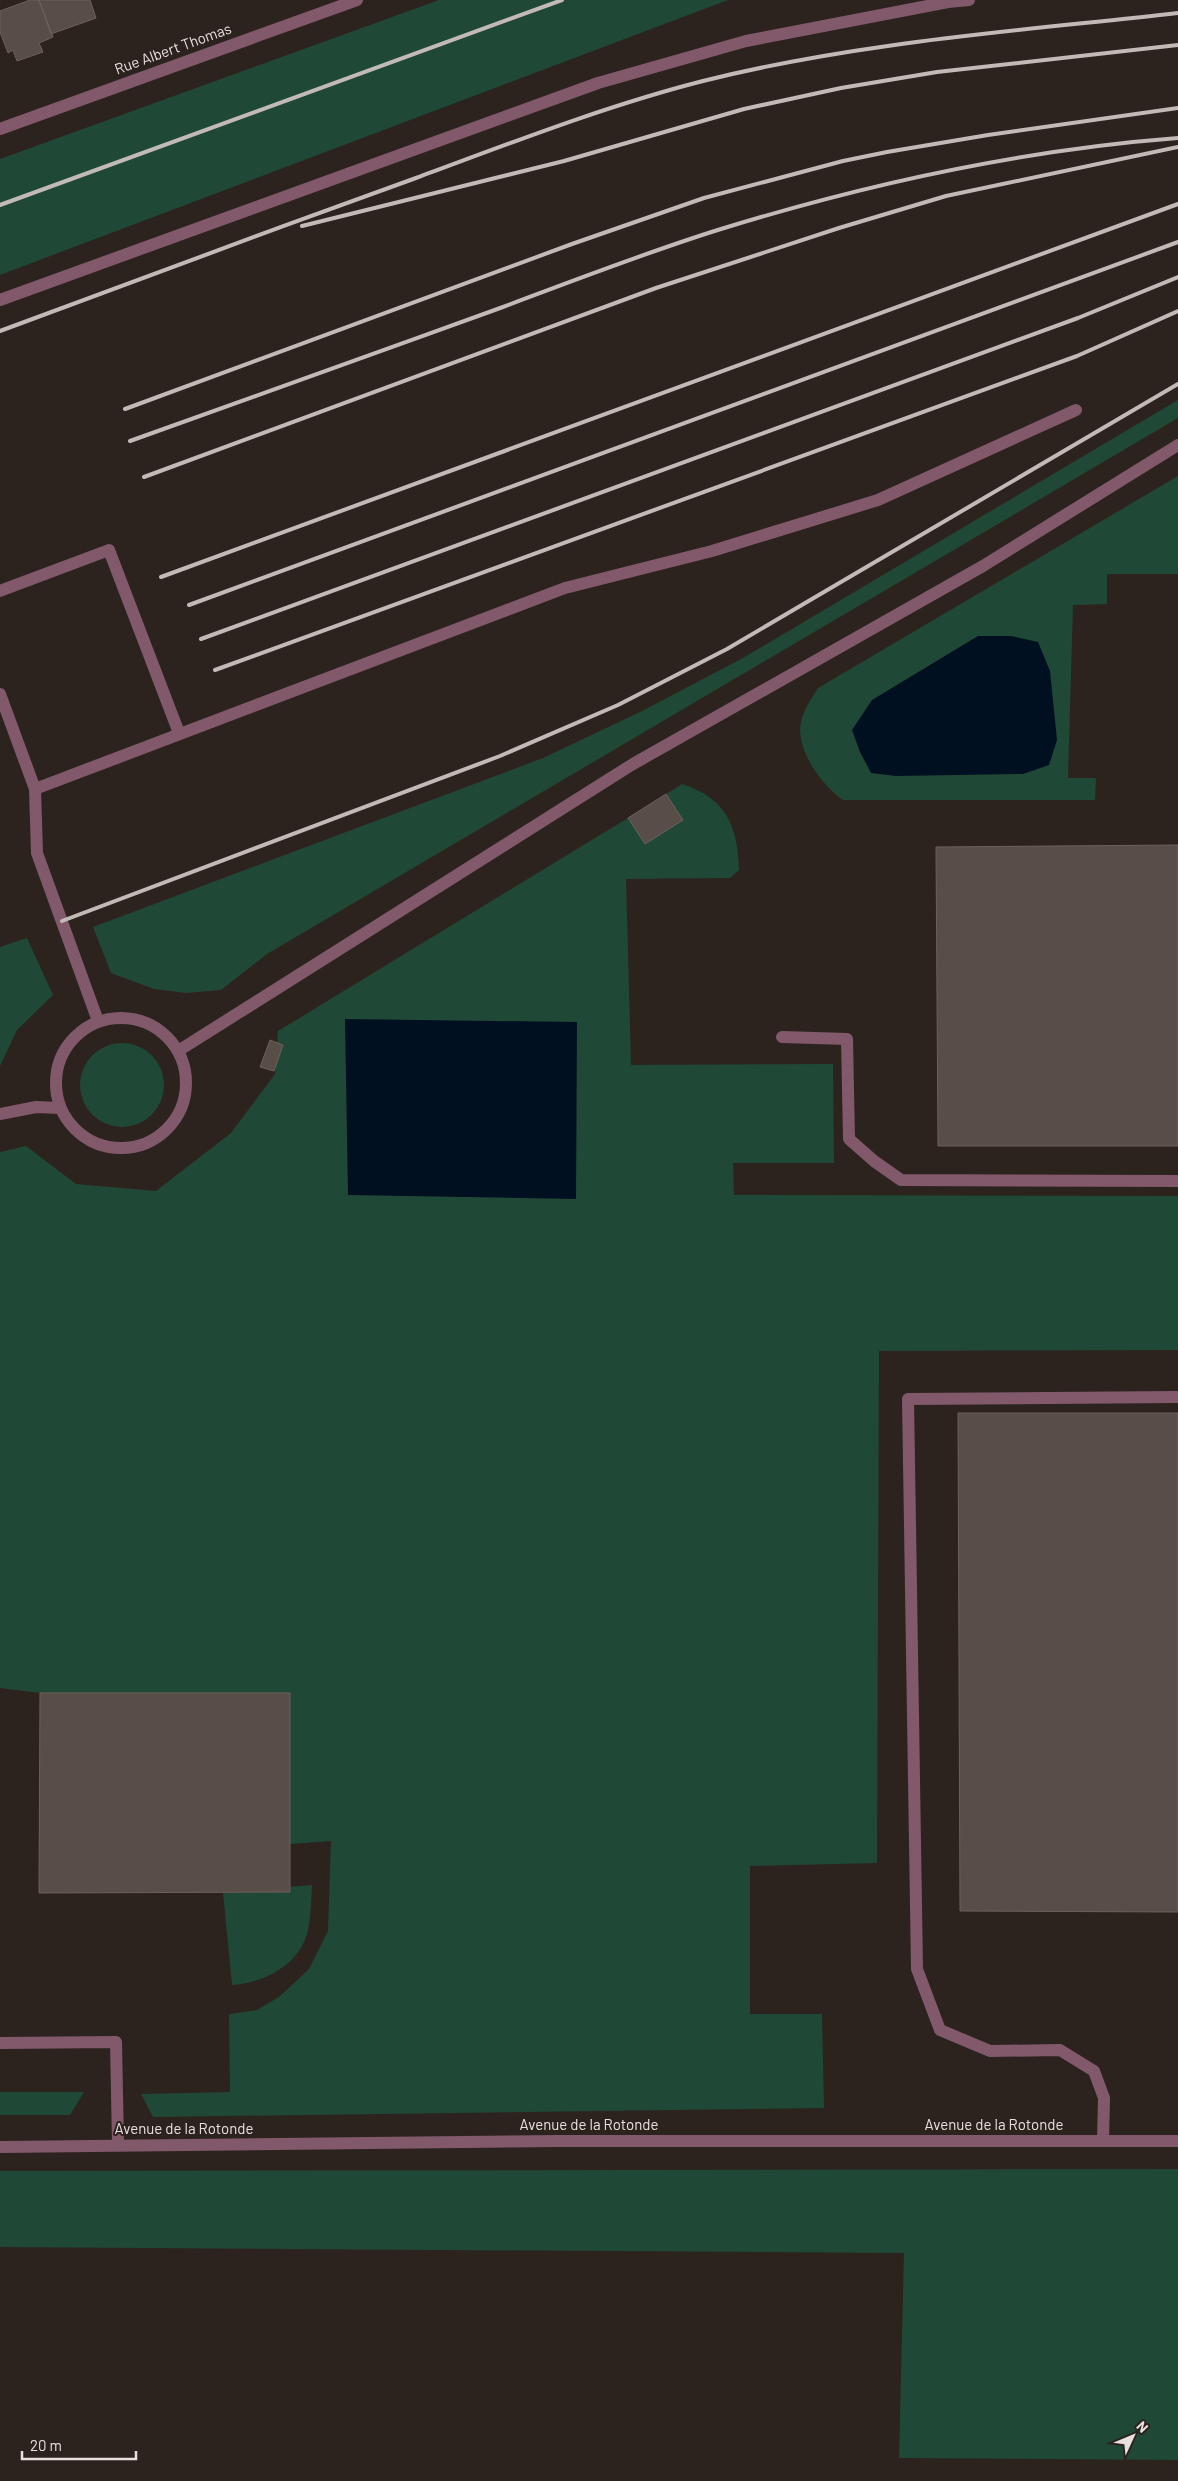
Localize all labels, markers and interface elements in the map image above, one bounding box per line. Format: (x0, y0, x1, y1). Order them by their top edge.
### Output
street label: Rue Albert Thomas (112, 19, 234, 78)
street label: Avenue de la Rotonde (520, 2115, 658, 2133)
street label: Avenue de la Rotonde (925, 2115, 1063, 2133)
street label: Avenue de la Rotonde (115, 2119, 253, 2137)
north arrow (1108, 2411, 1158, 2461)
text: N (1133, 2417, 1152, 2436)
scale bar (22, 2428, 136, 2460)
text: 20 m (30, 2436, 62, 2454)

